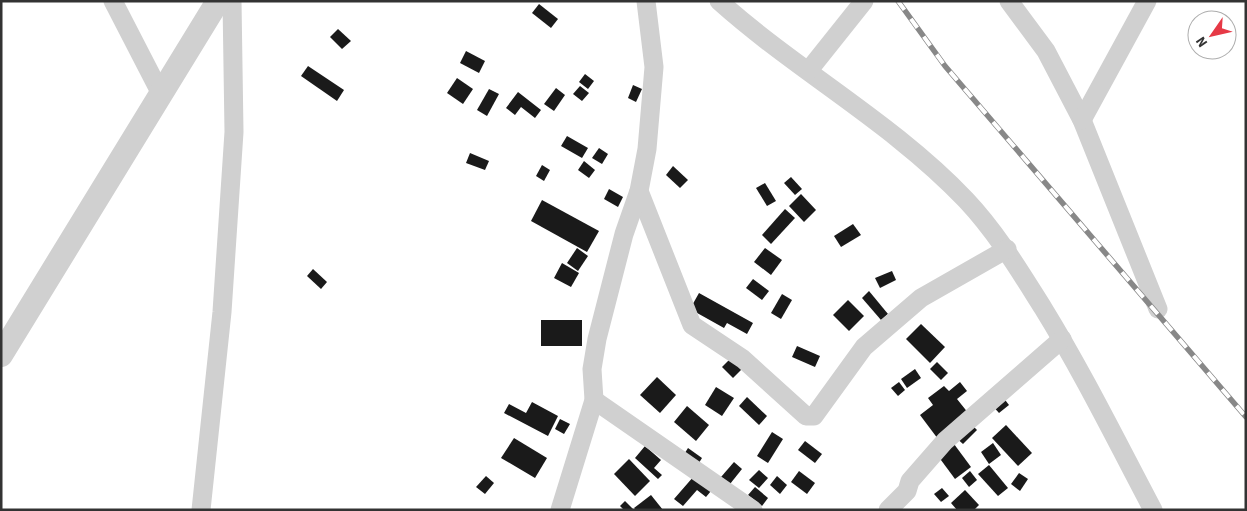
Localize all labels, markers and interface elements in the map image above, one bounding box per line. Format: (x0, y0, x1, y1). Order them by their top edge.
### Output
north arrow (1187, 10, 1237, 60)
text: N (1191, 32, 1213, 51)

